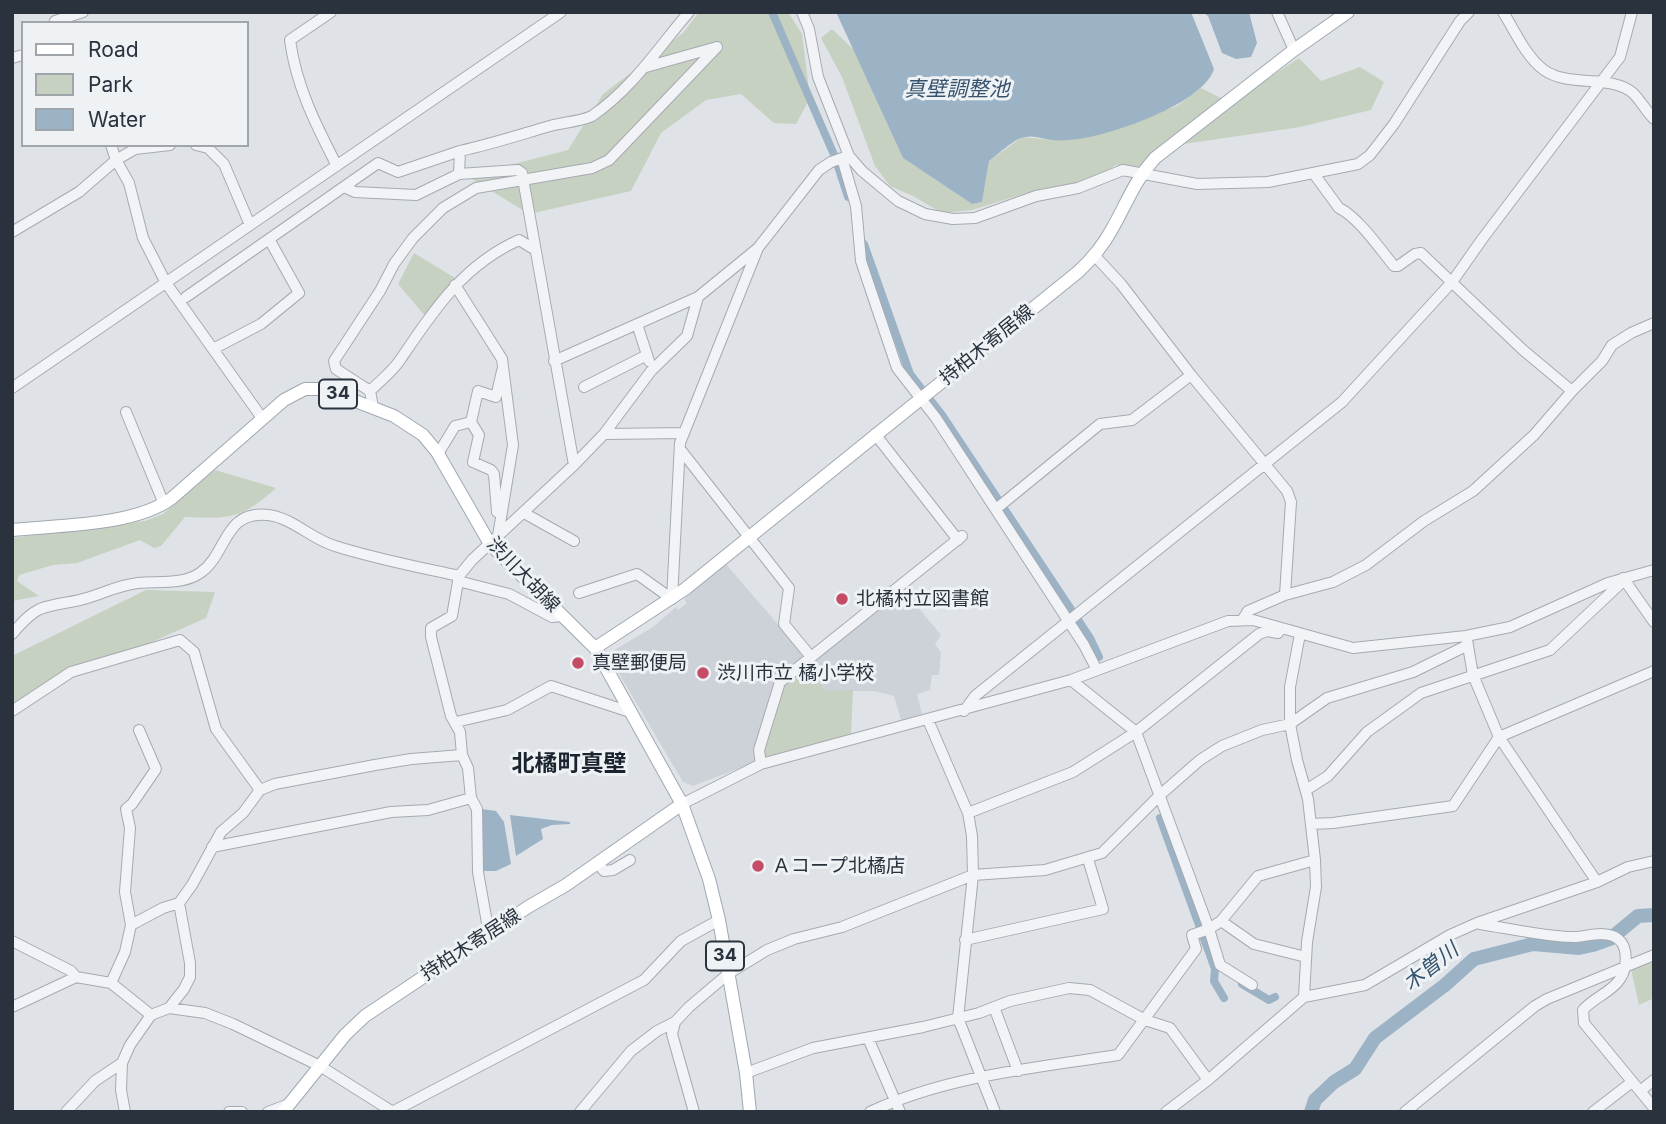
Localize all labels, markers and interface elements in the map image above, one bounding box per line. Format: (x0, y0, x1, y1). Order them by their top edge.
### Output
legend (21, 21, 248, 147)
text: Road (88, 37, 139, 62)
text: Park (88, 72, 133, 97)
water label: 真壁調整池 (905, 77, 1009, 103)
text: Water (88, 107, 146, 132)
street label: 持柏木寄居線 (936, 300, 1038, 390)
road number: 34 (319, 380, 357, 408)
street label: 渋川大胡線 (482, 533, 564, 617)
place label: 北橘村立図書館 (856, 588, 989, 610)
marker: 北橘村立図書館 (834, 591, 850, 607)
place label: 真壁郵便局 (592, 652, 687, 674)
marker: 真壁郵便局 (570, 655, 586, 671)
place label: 渋川市立 橘小学校 (717, 662, 874, 684)
marker: 渋川市立 橘小学校 (695, 665, 711, 681)
district label: 北橘町真壁 (512, 750, 626, 778)
place label: Ａコープ北橘店 (772, 855, 905, 877)
marker: Ａコープ北橘店 (750, 858, 766, 874)
street label: 持柏木寄居線 (417, 904, 525, 986)
water label: 木曽川 (1398, 938, 1464, 996)
road number: 34 (706, 942, 744, 971)

